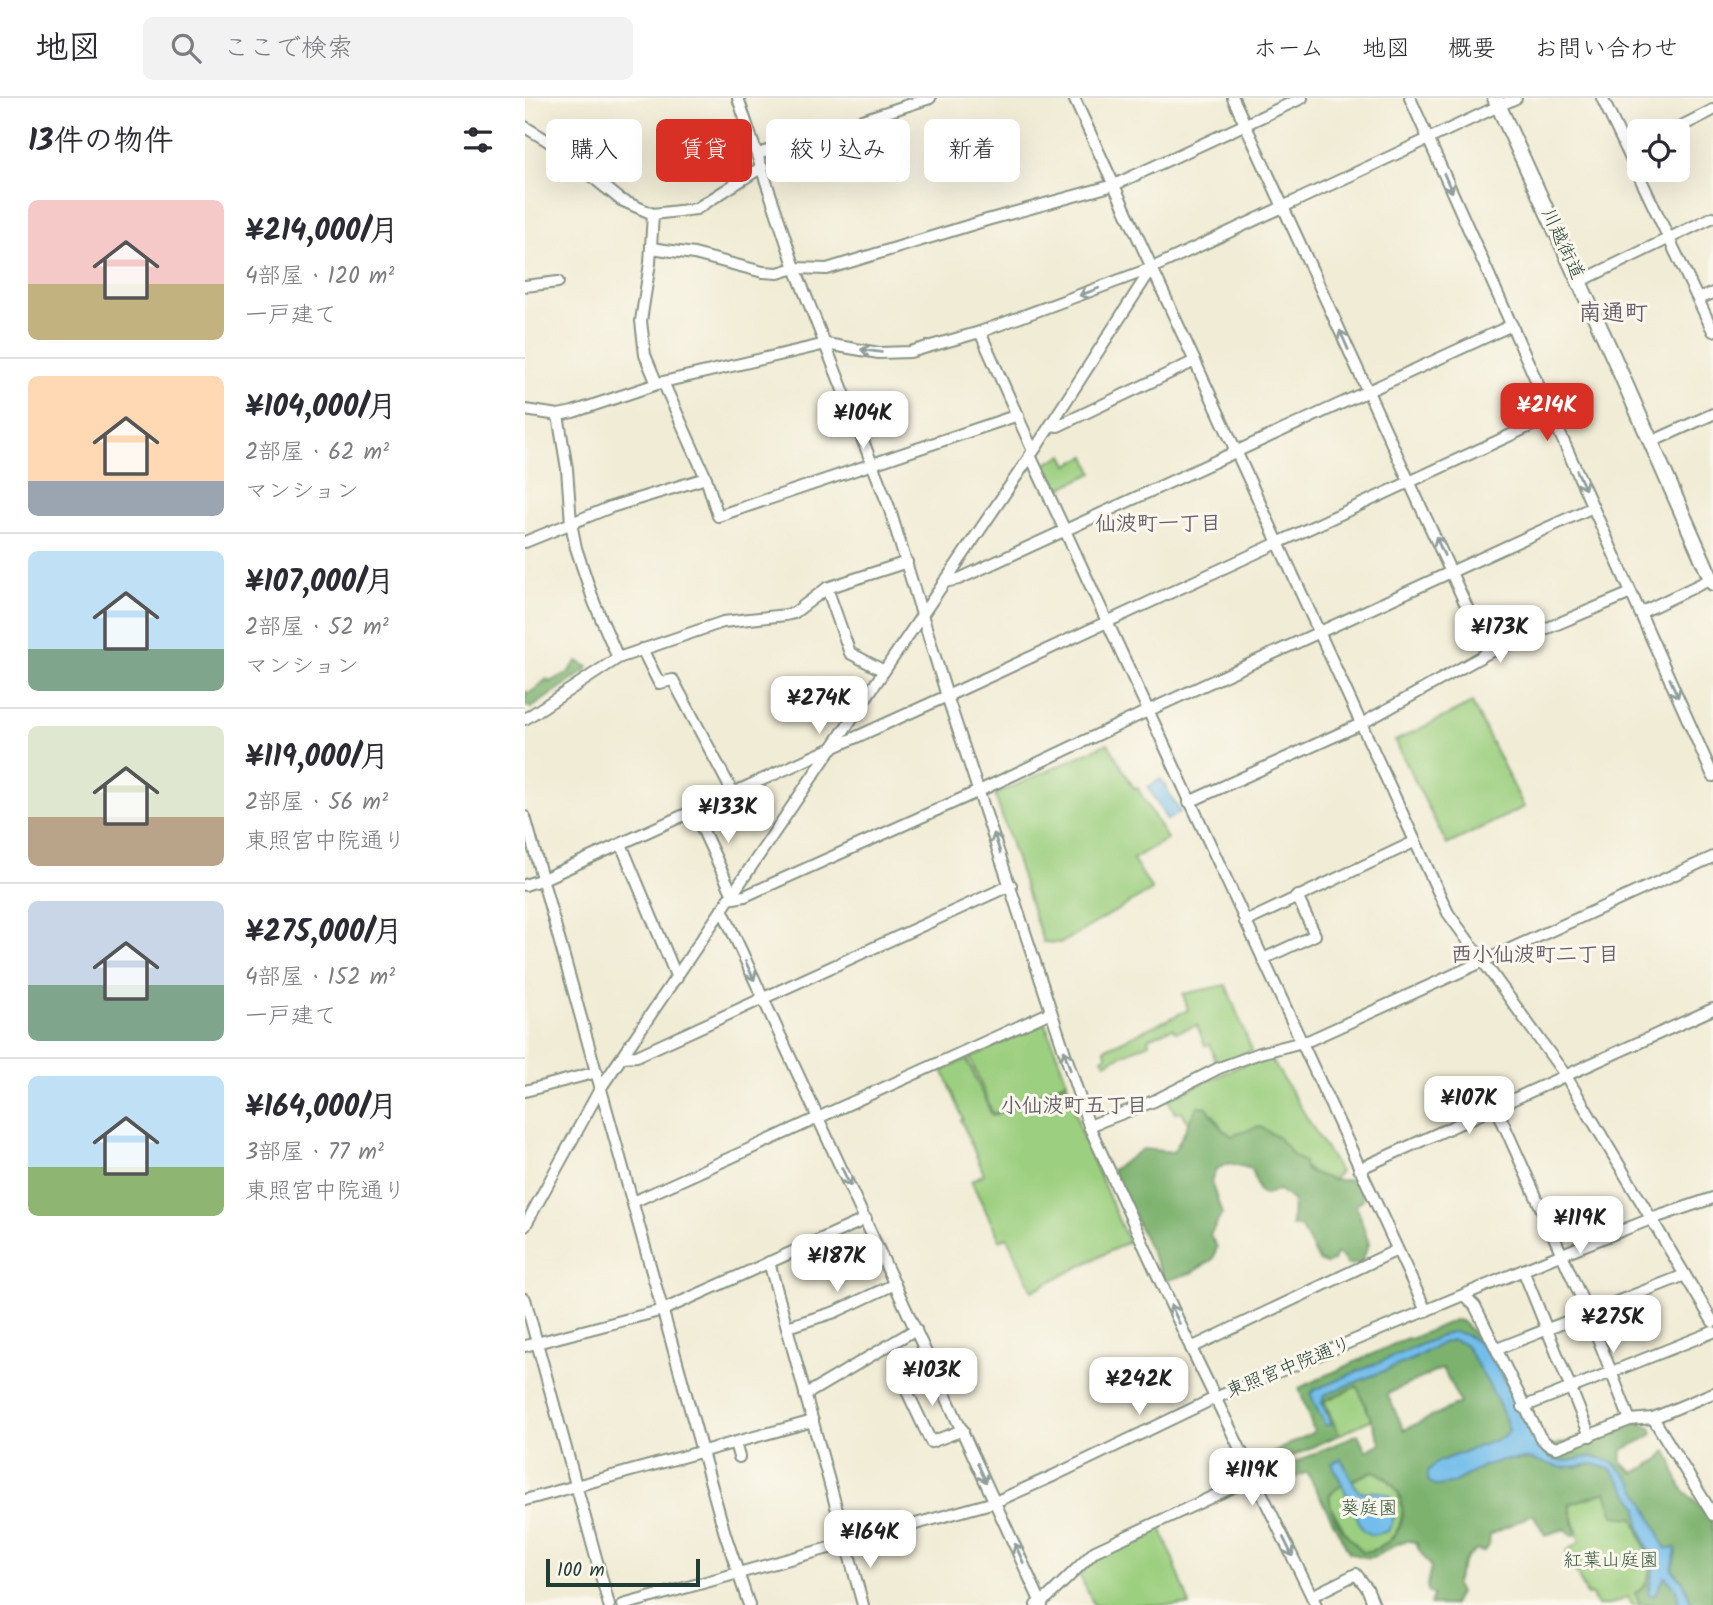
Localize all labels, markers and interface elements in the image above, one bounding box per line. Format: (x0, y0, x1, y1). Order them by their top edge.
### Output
search box (143, 17, 633, 80)
text: 地図 (35, 23, 101, 76)
text: ここで検索 (223, 28, 353, 70)
icon: search (167, 29, 205, 67)
text: ホーム (1253, 30, 1324, 69)
text: 地図 (1362, 30, 1410, 69)
text: 概要 (1448, 30, 1496, 69)
text: お問い合わせ (1534, 30, 1678, 69)
text: 13件の物件 (28, 118, 173, 166)
chip: 購入 (546, 119, 642, 182)
chip: 賃貸 (656, 119, 752, 182)
chip: 絞り込み (766, 119, 910, 182)
chip: 新着 (924, 119, 1020, 182)
map controls (1627, 119, 1690, 182)
button: locate (1627, 119, 1690, 182)
icon: filters (459, 121, 497, 159)
one-way arrow (1442, 172, 1455, 193)
street label: 川越街道 (1532, 203, 1592, 285)
text: ¥214,000/月 (245, 208, 399, 256)
icon: home (84, 228, 168, 312)
text: 4部屋 · 120 m² (245, 259, 394, 295)
one-way arrow (1078, 287, 1100, 300)
district label: 南通町 (1579, 296, 1648, 332)
text: 一戸建て (245, 298, 337, 334)
one-way arrow (1337, 330, 1350, 351)
one-way arrow (860, 345, 883, 358)
text: ¥104,000/月 (245, 384, 397, 432)
pin: ¥214K (1498, 384, 1596, 443)
text: ¥214K (1517, 388, 1577, 424)
pin: ¥104K (814, 392, 912, 451)
text: ¥104K (833, 396, 893, 432)
icon: home (84, 404, 168, 488)
text: 2部屋 · 62 m² (245, 435, 389, 471)
one-way arrow (1575, 469, 1588, 490)
text: マンション (245, 474, 359, 510)
district label: 仙波町一丁目 (1095, 508, 1221, 541)
one-way arrow (1433, 536, 1446, 558)
text: ¥107,000/月 (245, 559, 395, 607)
icon: home (84, 579, 168, 663)
pin: ¥173K (1451, 606, 1549, 665)
text: 2部屋 · 52 m² (245, 610, 389, 646)
text: ¥173K (1471, 610, 1529, 646)
text: マンション (245, 649, 359, 685)
pin: ¥274K (770, 676, 868, 736)
one-way arrow (1668, 677, 1681, 698)
text: ¥274K (787, 681, 851, 717)
text: ¥119,000/月 (245, 734, 389, 782)
icon: home (84, 754, 168, 838)
text: 2部屋 · 56 m² (245, 785, 388, 821)
pin: ¥133K (679, 786, 777, 845)
text: ¥133K (698, 790, 758, 826)
text: 東照宮中院通り (245, 824, 406, 860)
one-way arrow (990, 833, 1002, 855)
text: ¥275,000/月 (245, 909, 403, 957)
icon: home (84, 929, 168, 1013)
district label: 西小仙波町二丁目 (1451, 939, 1619, 972)
text: 4部屋 · 152 m² (245, 960, 395, 996)
one-way arrow (744, 960, 758, 981)
text: 一戸建て (245, 999, 337, 1035)
one-way arrow (1059, 1049, 1072, 1071)
pin: ¥107K (1420, 1076, 1518, 1136)
text: ¥107K (1440, 1081, 1498, 1117)
text: ¥164,000/月 (245, 1084, 398, 1132)
district label: 小仙波町五丁目 (1001, 1090, 1148, 1123)
icon: home (84, 1104, 168, 1188)
text: 3部屋 · 77 m² (245, 1135, 384, 1171)
one-way arrow (840, 1166, 854, 1187)
text: 東照宮中院通り (245, 1174, 406, 1210)
pin: ¥119K (1531, 1196, 1629, 1256)
text: ¥119K (1553, 1201, 1607, 1237)
pin: ¥187K (788, 1234, 886, 1294)
text: ¥187K (807, 1239, 867, 1275)
pin: ¥275K (1564, 1296, 1662, 1355)
text: ¥275K (1581, 1300, 1645, 1336)
one-way arrow (1168, 1304, 1181, 1325)
street label: 東照宮中院通り (1222, 1329, 1356, 1407)
pin: ¥103K (883, 1348, 981, 1408)
text: ¥103K (902, 1353, 962, 1389)
pin: ¥242K (1090, 1358, 1188, 1417)
text: ¥242K (1105, 1362, 1173, 1398)
pin: ¥119K (1203, 1448, 1301, 1508)
text: ¥119K (1225, 1453, 1279, 1489)
one-way arrow (976, 1462, 989, 1483)
park label: 葵庭園 (1340, 1494, 1398, 1524)
pin: ¥164K (821, 1510, 919, 1570)
text: ¥164K (840, 1515, 900, 1551)
one-way arrow (1282, 1536, 1296, 1557)
one-way arrow (1012, 1543, 1025, 1564)
park label: 紅葉山庭園 (1563, 1546, 1659, 1576)
scale bar (546, 1556, 700, 1588)
text: 100 m (557, 1556, 605, 1586)

